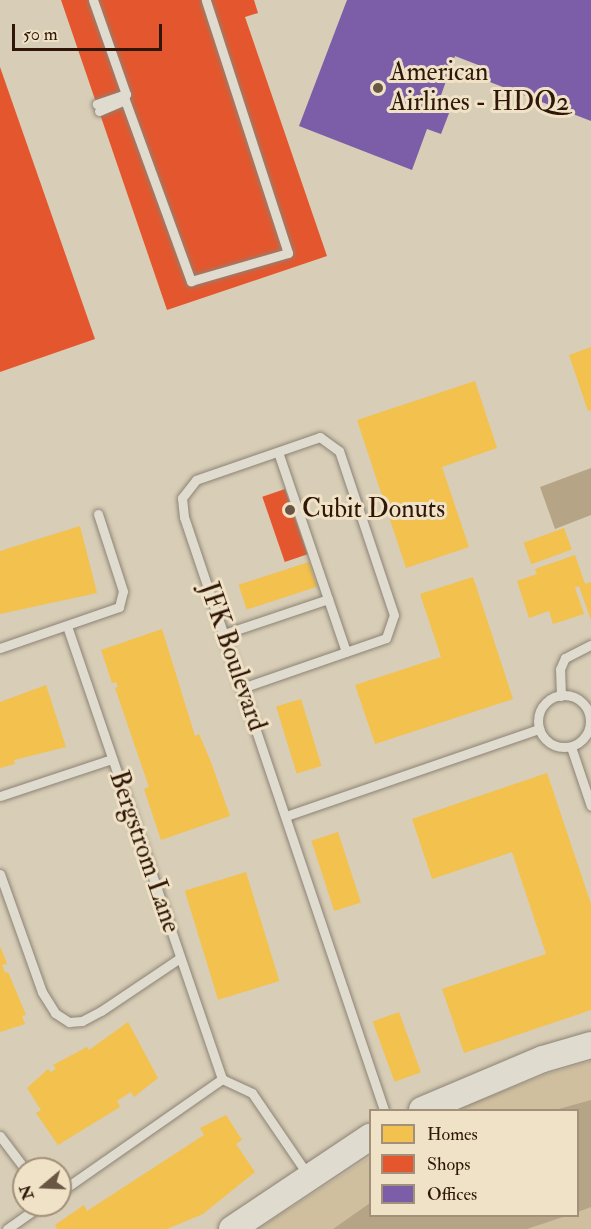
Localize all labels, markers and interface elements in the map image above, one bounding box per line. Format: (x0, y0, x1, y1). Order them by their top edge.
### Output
scale bar (15, 12, 165, 50)
text: 50 m (23, 23, 58, 46)
place label: American Airlines - HDQ2 (390, 57, 569, 118)
marker: American Airlines - HDQ2 (371, 81, 385, 95)
place label: Cubit Donuts (302, 494, 445, 526)
marker: Cubit Donuts (283, 503, 297, 517)
street label: JFK Boulevard (192, 579, 272, 735)
street label: Bergstrom Lane (102, 767, 186, 937)
legend (369, 1109, 579, 1217)
text: Homes (427, 1123, 478, 1146)
text: Shops (427, 1153, 470, 1176)
north arrow (12, 1157, 72, 1217)
text: N (15, 1182, 39, 1202)
text: Offices (427, 1183, 477, 1206)

